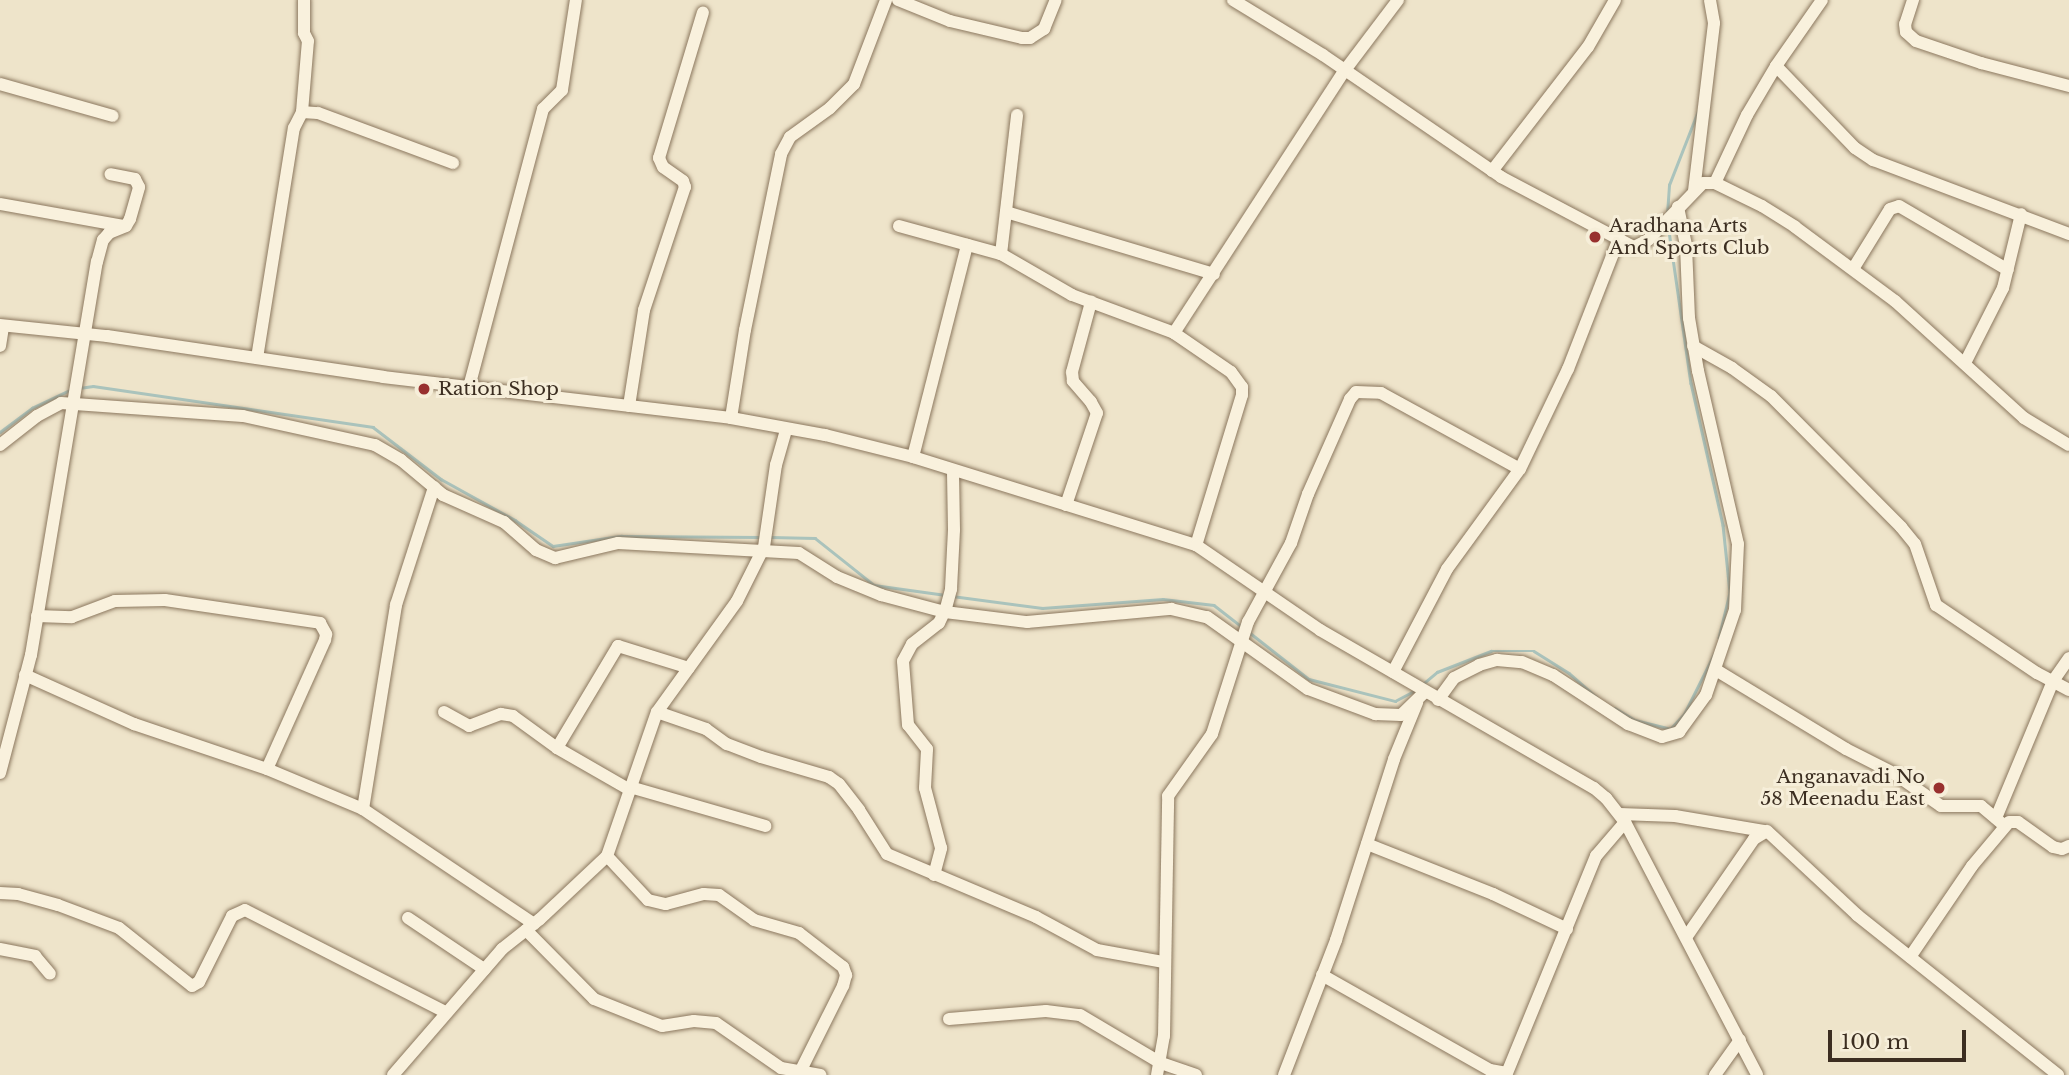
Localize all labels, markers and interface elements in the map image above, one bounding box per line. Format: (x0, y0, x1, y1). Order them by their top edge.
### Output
place label: Aradhana Arts And Sports Club (1609, 215, 1769, 259)
marker: Aradhana Arts And Sports Club (1587, 229, 1603, 245)
place label: Ration Shop (438, 378, 559, 400)
marker: Ration Shop (416, 381, 432, 397)
place label: Anganavadi No 58 Meenadu East (1760, 766, 1925, 810)
marker: Anganavadi No 58 Meenadu East (1931, 780, 1947, 796)
scale bar (1831, 1016, 1969, 1060)
text: 100 m (1841, 1029, 1909, 1055)

